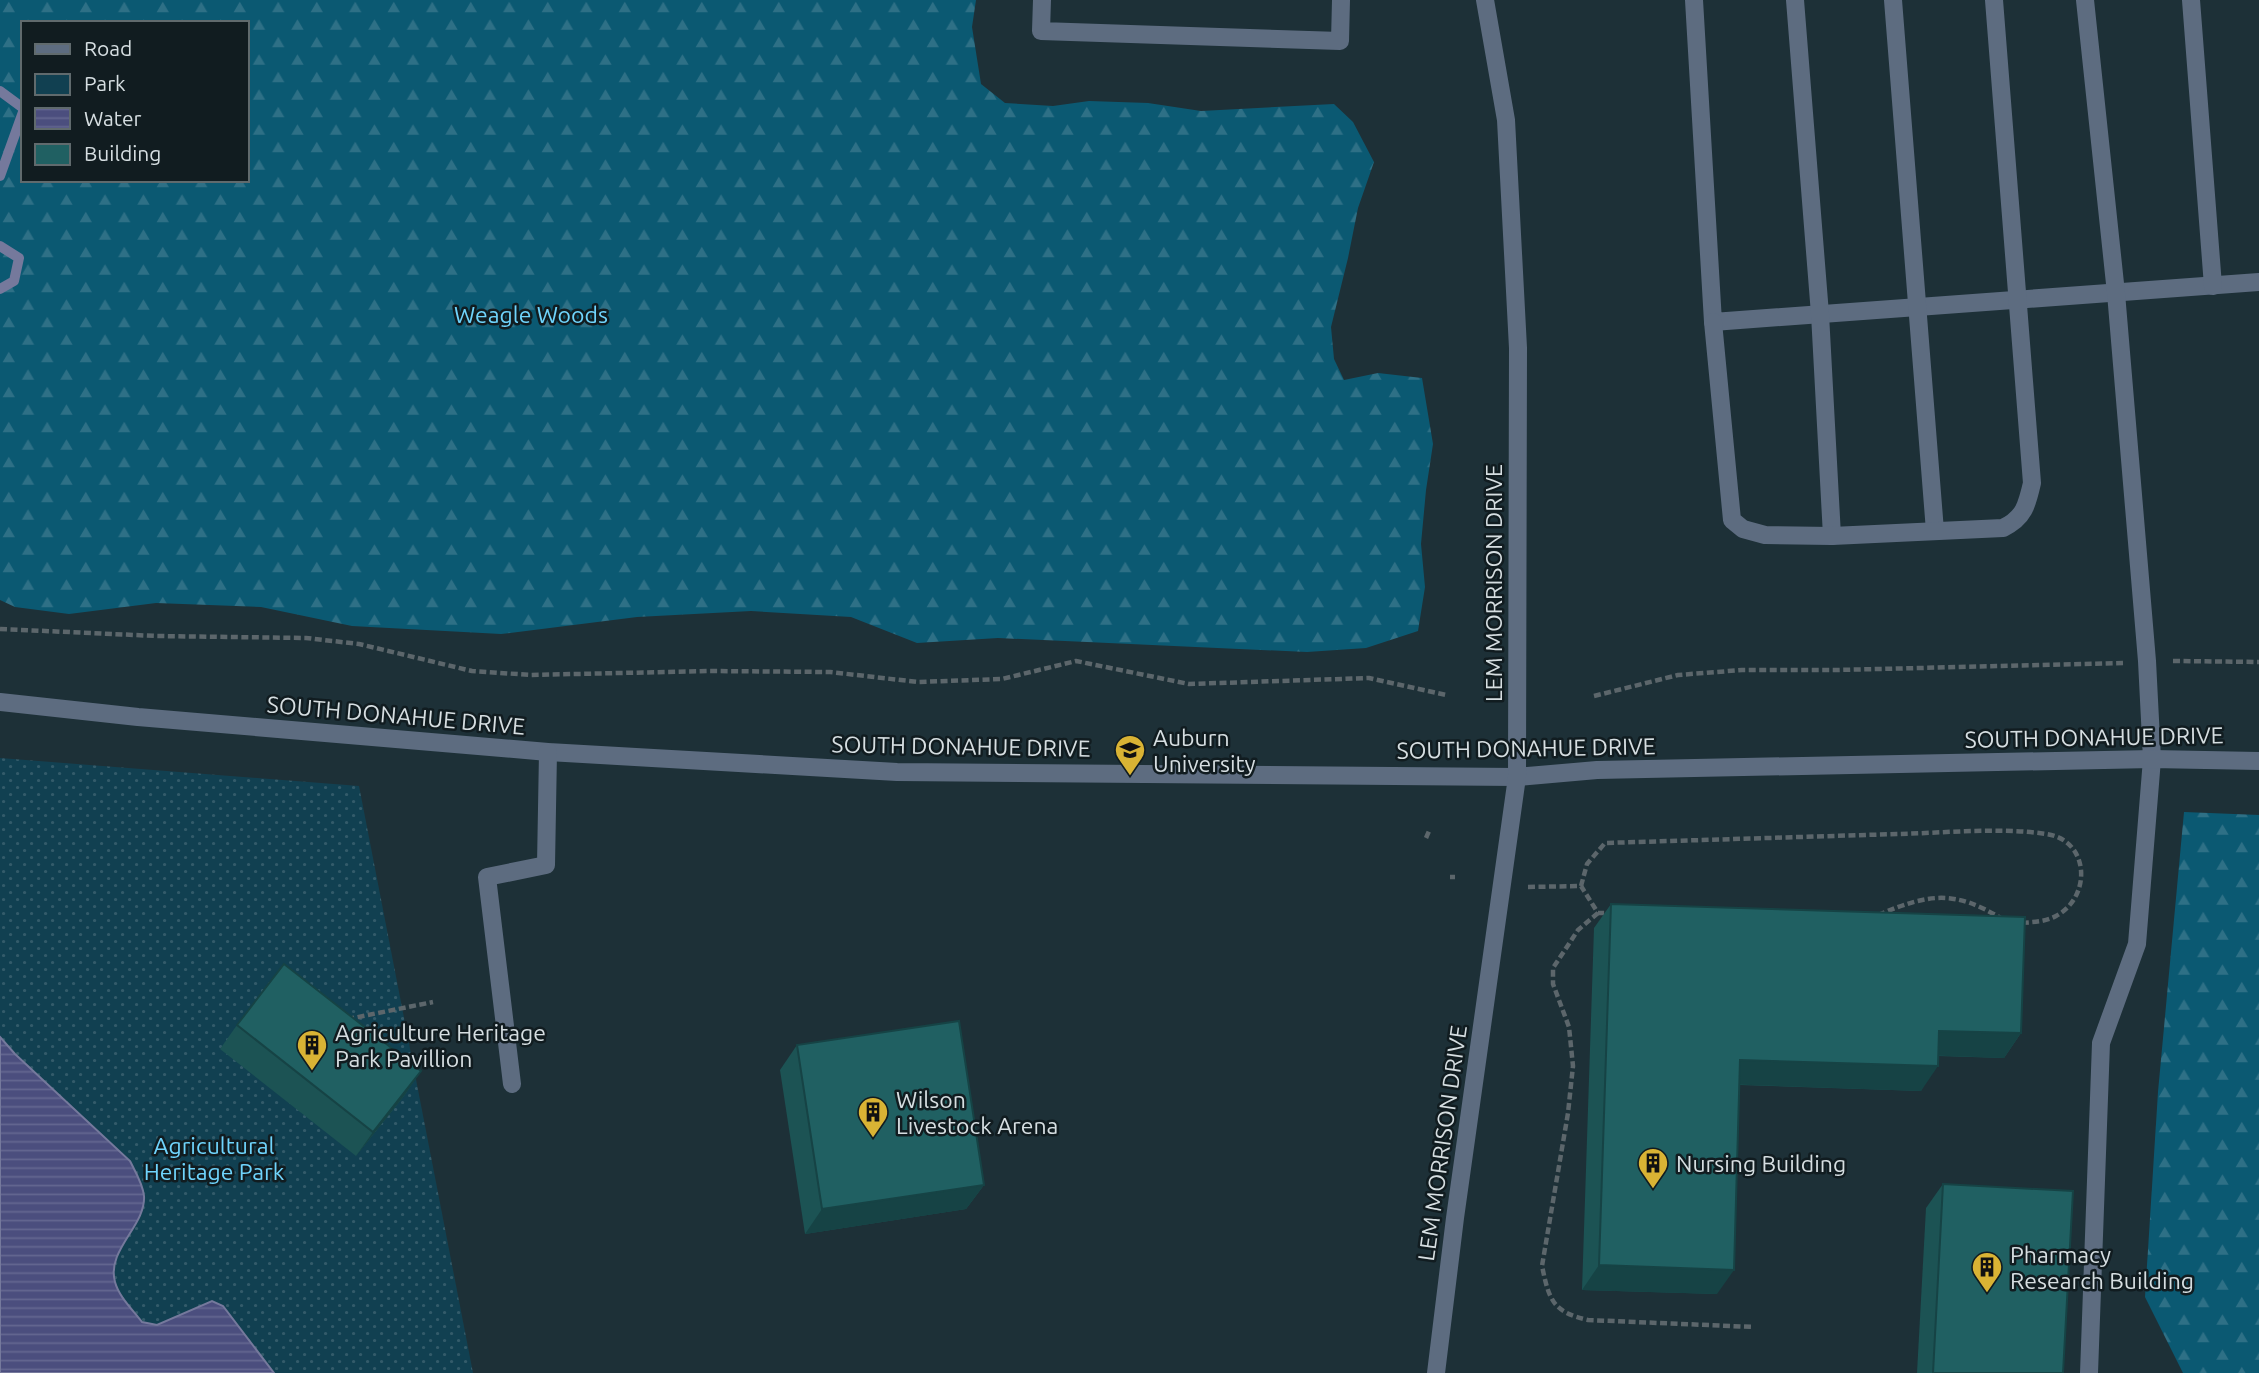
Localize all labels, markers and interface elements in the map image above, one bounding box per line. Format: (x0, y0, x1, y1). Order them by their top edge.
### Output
legend (21, 21, 248, 182)
text: Road (84, 36, 132, 60)
text: Park (84, 71, 126, 95)
text: Water (84, 106, 142, 130)
text: Building (84, 141, 161, 165)
park label: Weagle Woods (454, 302, 608, 327)
street label: LEM MORRISON DRIVE (1481, 464, 1506, 702)
street label: SOUTH DONAHUE DRIVE (266, 691, 526, 739)
street label: SOUTH DONAHUE DRIVE (1964, 722, 2224, 752)
place label: Auburn University (1153, 725, 1256, 776)
street label: SOUTH DONAHUE DRIVE (831, 731, 1091, 761)
school or university icon: Auburn University (1113, 733, 1147, 777)
street label: SOUTH DONAHUE DRIVE (1396, 733, 1656, 763)
place label: Agriculture Heritage Park Pavillion (335, 1020, 546, 1071)
street label: LEM MORRISON DRIVE (1413, 1023, 1471, 1263)
building icon: Agriculture Heritage Park Pavillion (295, 1028, 329, 1072)
place label: Wilson Livestock Arena (896, 1087, 1058, 1138)
building icon: Wilson Livestock Arena (856, 1095, 890, 1139)
park label: Agricultural Heritage Park (144, 1133, 285, 1184)
building icon: Nursing Building (1636, 1146, 1670, 1190)
place label: Nursing Building (1676, 1151, 1846, 1176)
place label: Pharmacy Research Building (2010, 1242, 2194, 1293)
building icon: Pharmacy Research Building (1970, 1250, 2004, 1294)

